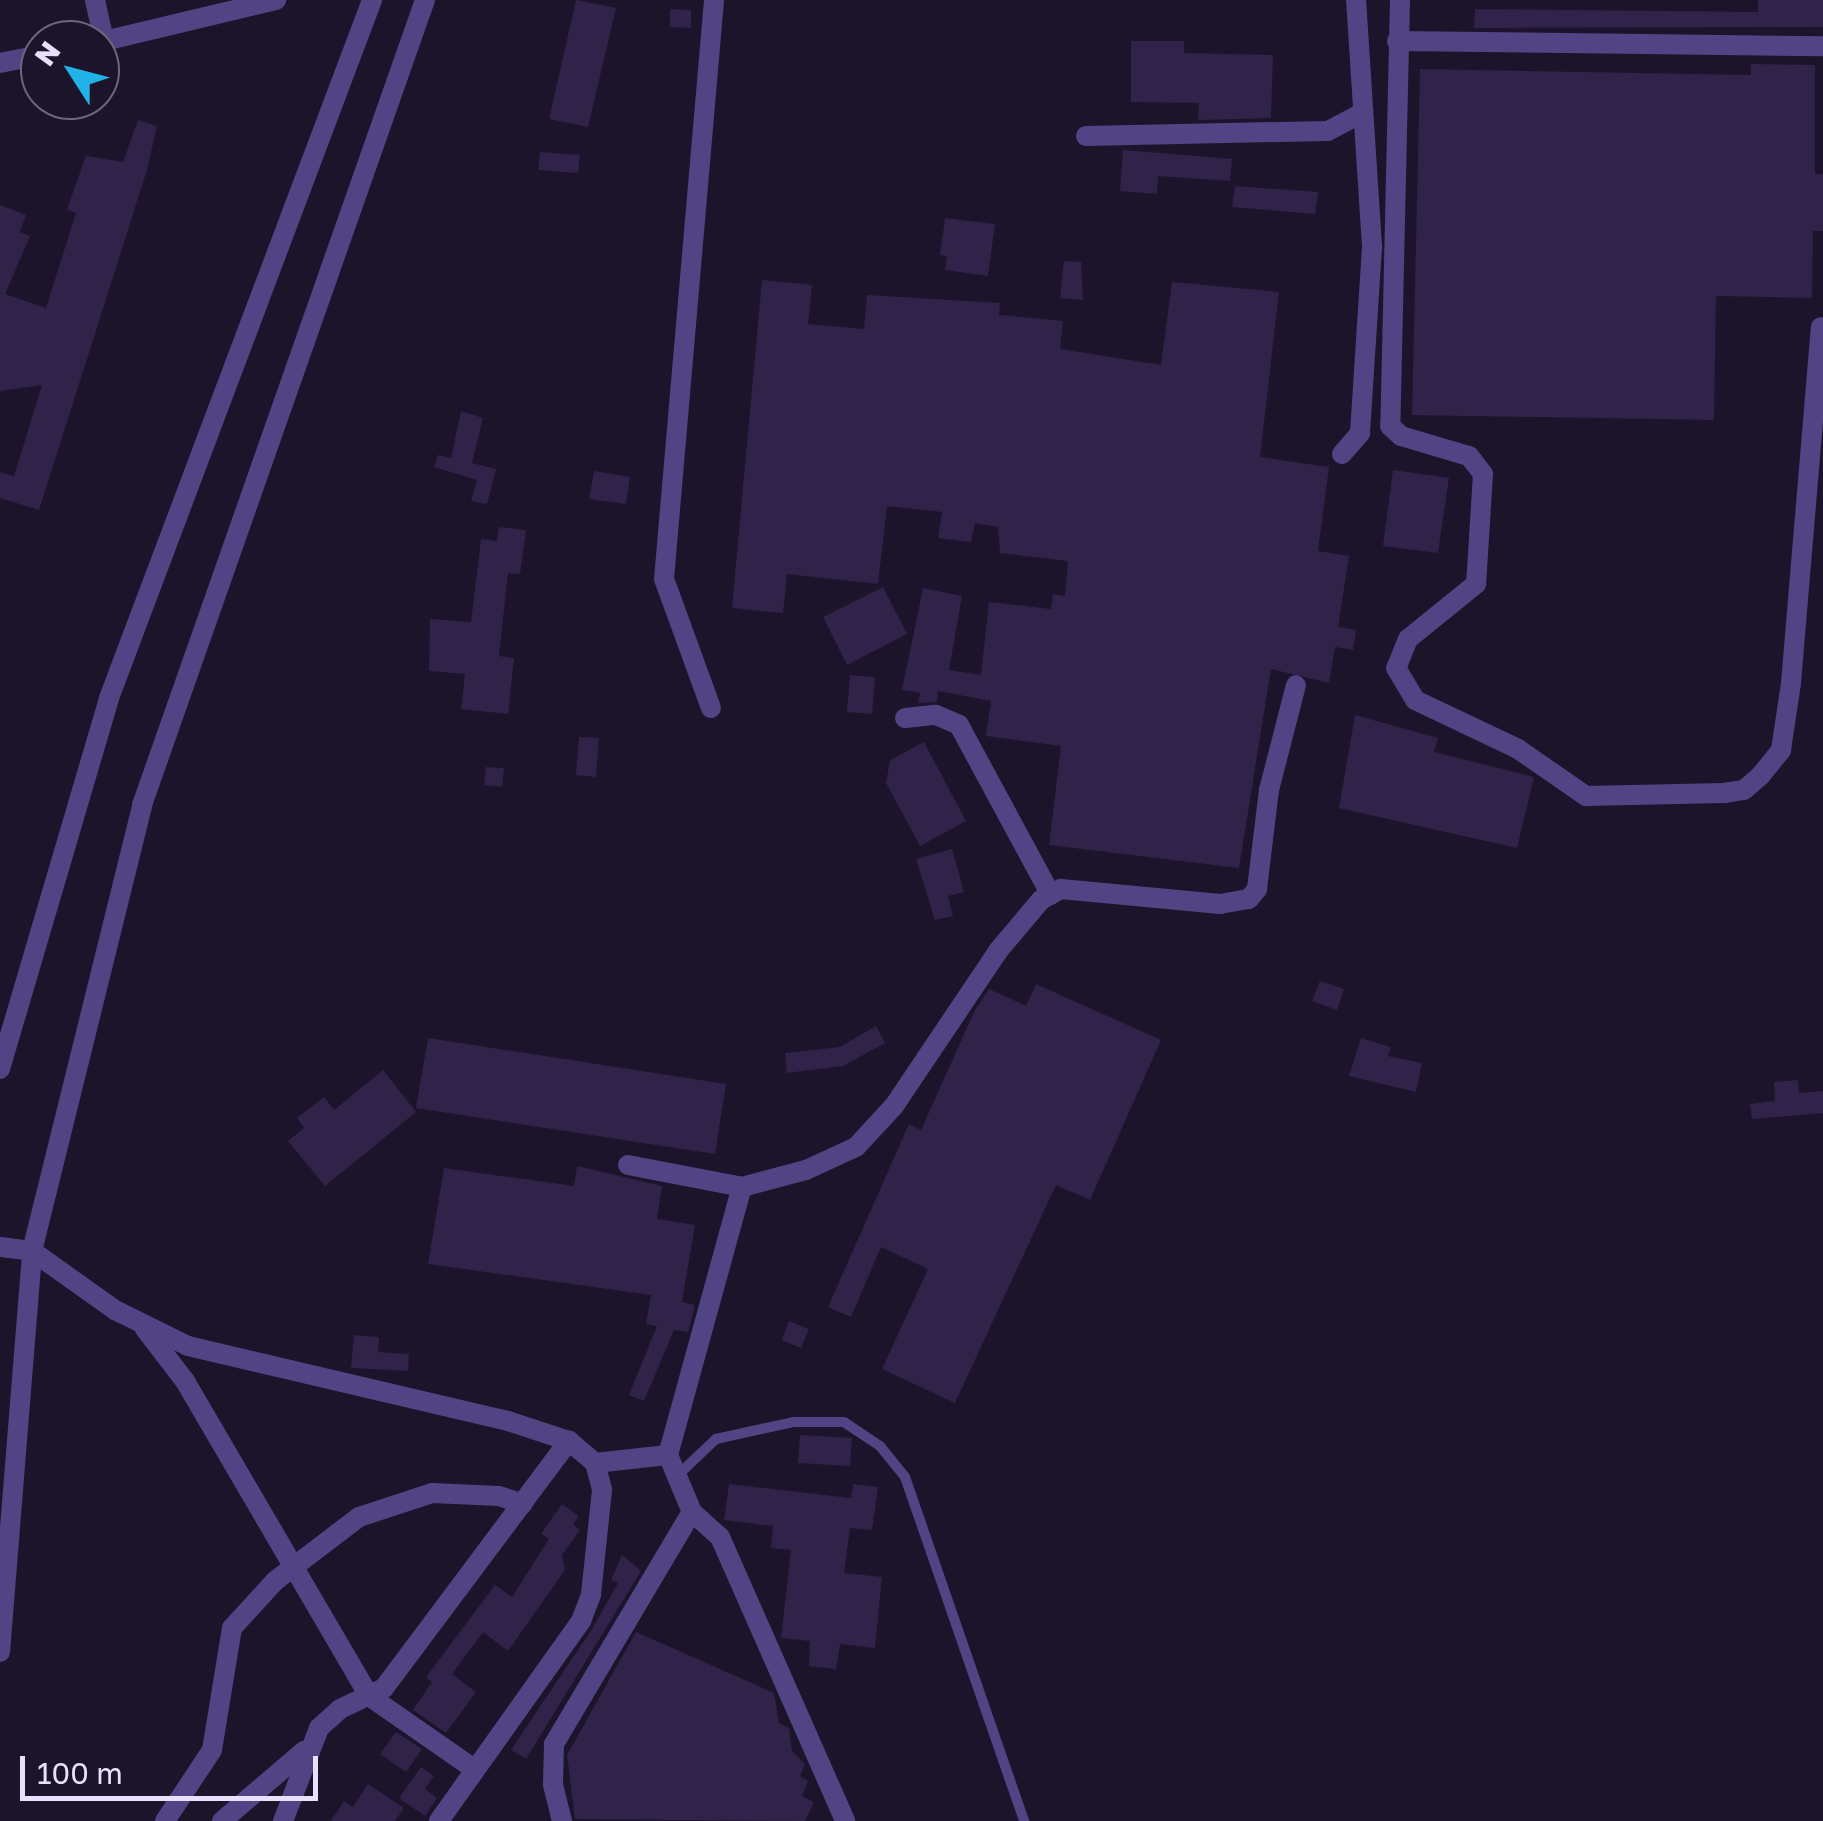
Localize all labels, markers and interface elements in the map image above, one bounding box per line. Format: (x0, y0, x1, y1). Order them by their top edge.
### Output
north arrow (20, 20, 120, 120)
text: N (27, 35, 67, 72)
scale bar (25, 1736, 322, 1798)
text: 100 m (37, 1755, 123, 1791)

